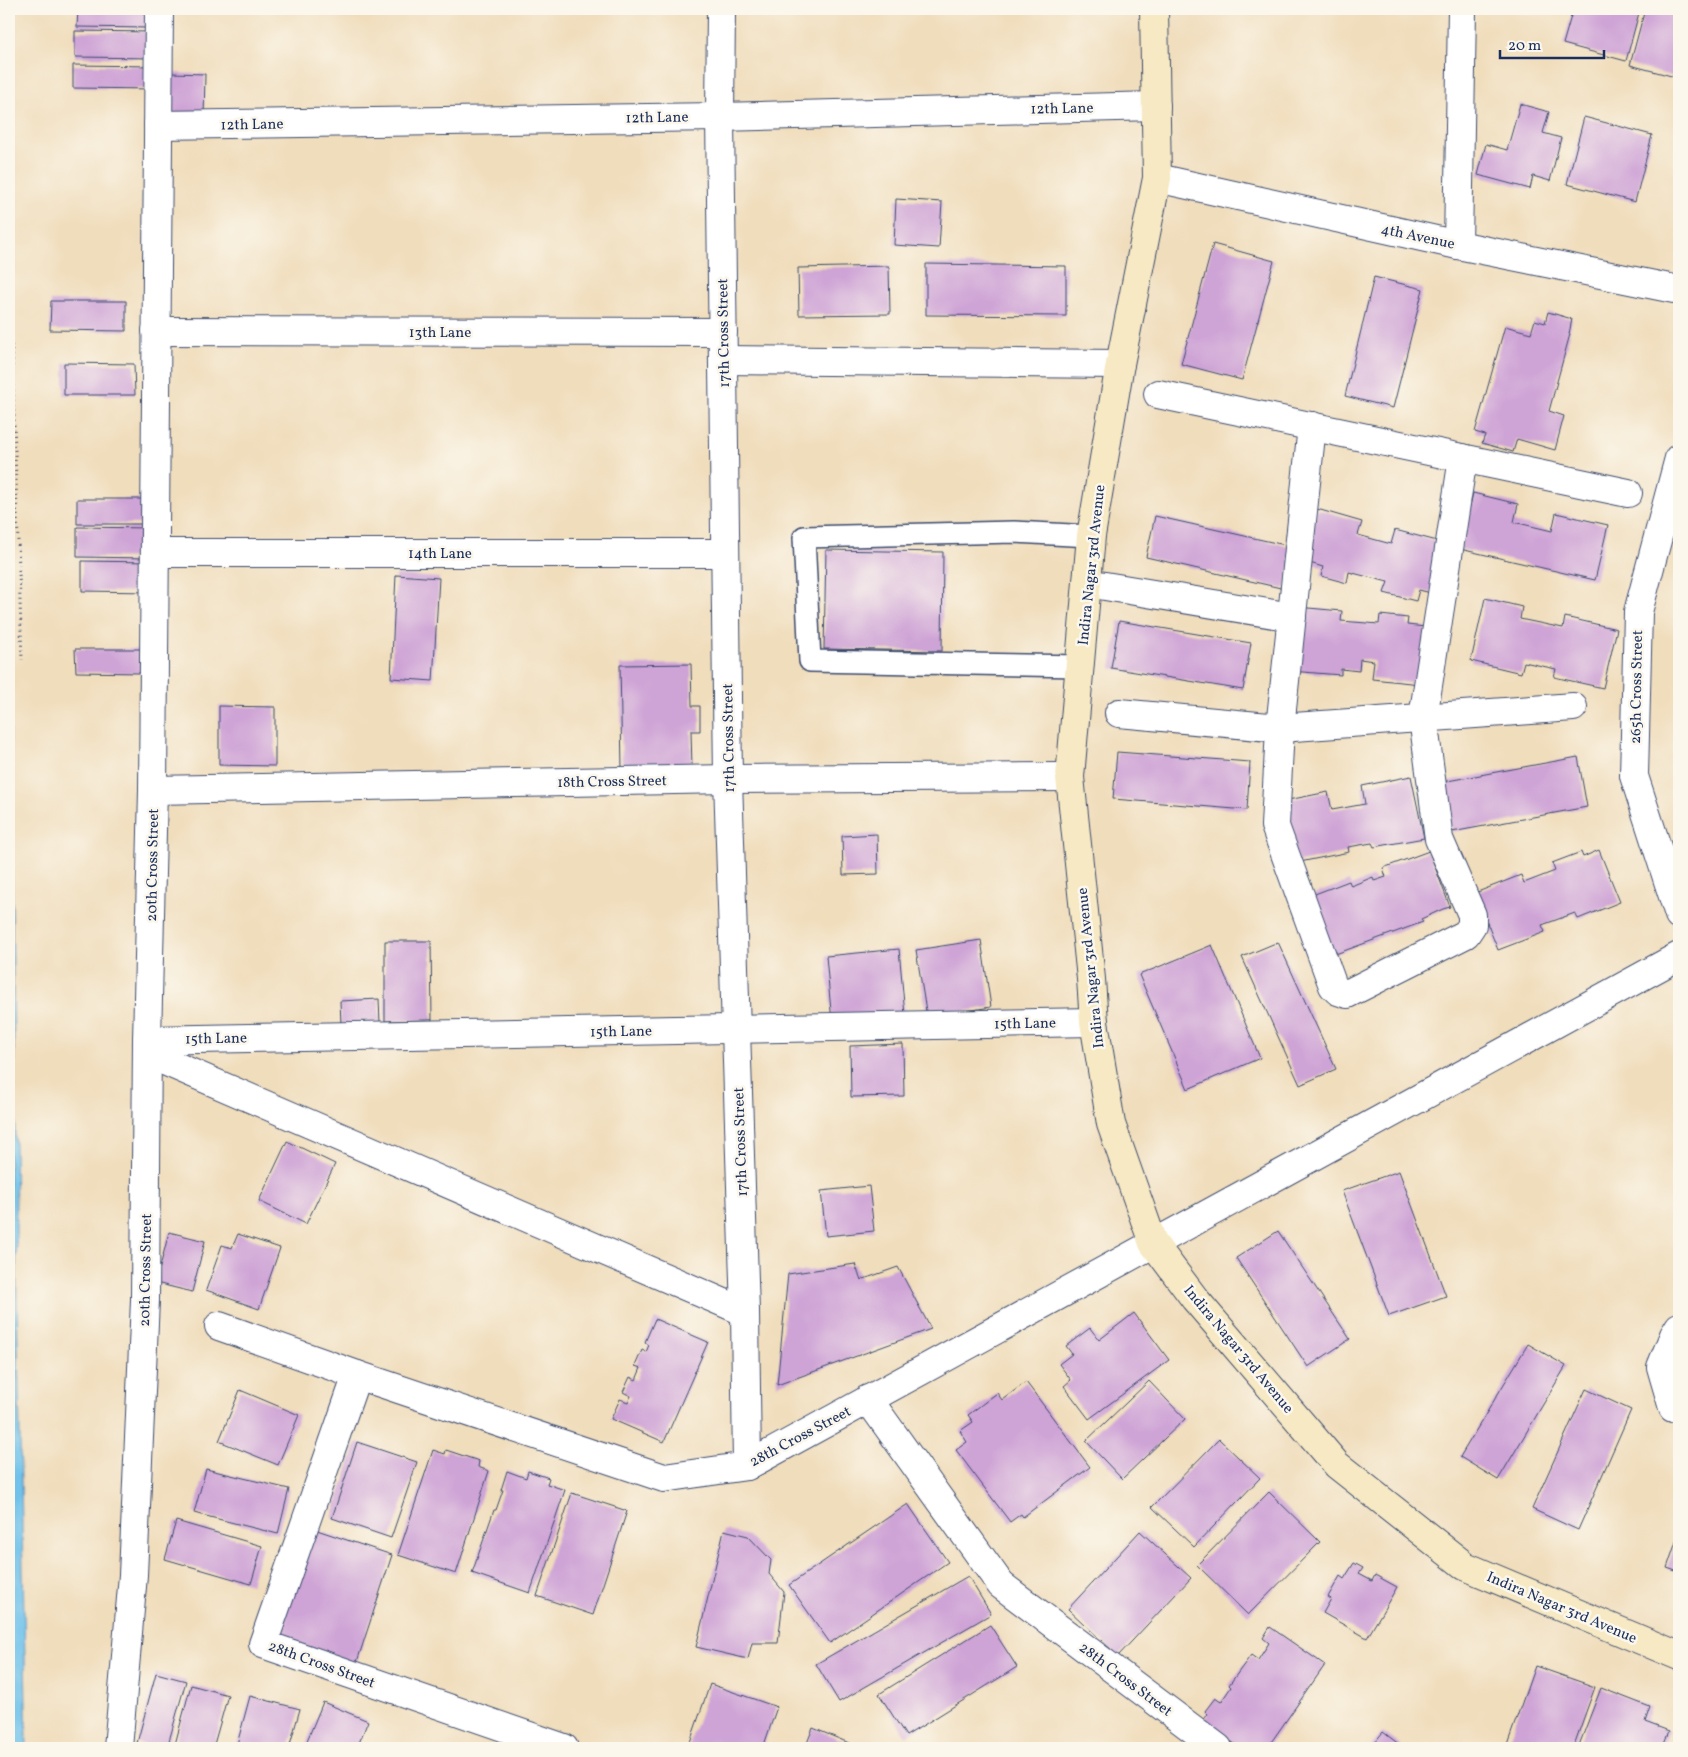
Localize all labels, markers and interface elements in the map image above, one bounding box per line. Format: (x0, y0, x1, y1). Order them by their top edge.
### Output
scale bar (1500, 28, 1604, 60)
text: 20 m (1508, 36, 1541, 57)
street label: 12th Lane (1030, 98, 1094, 121)
street label: 12th Lane (625, 107, 689, 130)
street label: 12th Lane (220, 114, 284, 137)
street label: 4th Avenue (1379, 219, 1457, 256)
street label: 17th Cross Street (713, 278, 736, 388)
street label: 13th Lane (409, 323, 471, 344)
street label: Indira Nagar 3rd Avenue (1074, 484, 1111, 647)
street label: 14th Lane (408, 544, 472, 565)
street label: 265h Cross Street (1626, 630, 1649, 744)
street label: 17th Cross Street (718, 683, 741, 793)
street label: 18th Cross Street (557, 771, 667, 794)
street label: 20th Cross Street (142, 808, 165, 922)
street label: Indira Nagar 3rd Avenue (1073, 886, 1110, 1049)
street label: 15th Lane (994, 1013, 1056, 1036)
street label: 15th Lane (590, 1021, 652, 1044)
street label: 15th Lane (185, 1028, 247, 1051)
street label: 17th Cross Street (729, 1087, 754, 1197)
street label: 20th Cross Street (135, 1213, 158, 1327)
street label: Indira Nagar 3rd Avenue (1178, 1281, 1298, 1419)
street label: 28th Cross Street (746, 1402, 855, 1473)
street label: Indira Nagar 3rd Avenue (1483, 1567, 1640, 1650)
street label: 28th Cross Street (265, 1636, 378, 1694)
street label: 28th Cross Street (1074, 1638, 1176, 1722)

